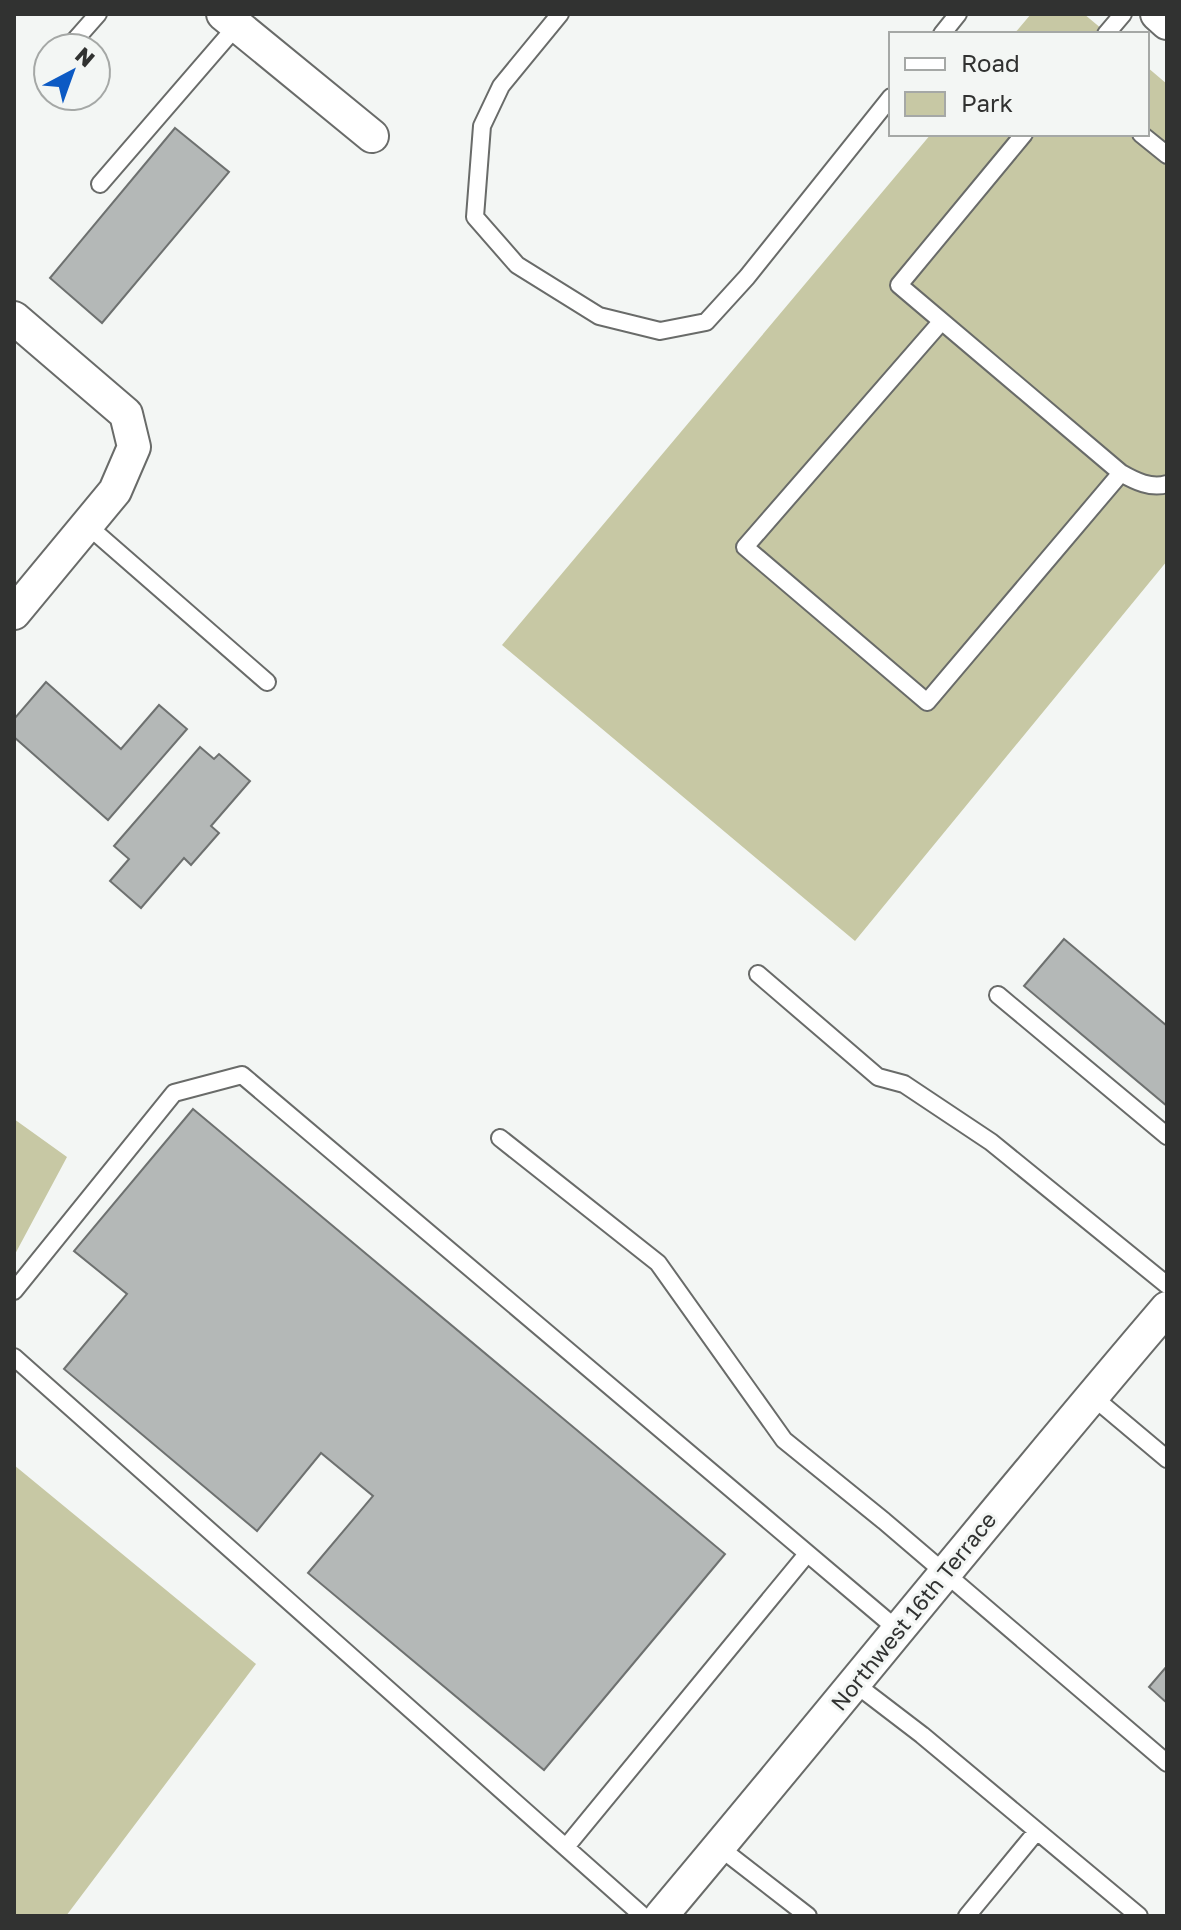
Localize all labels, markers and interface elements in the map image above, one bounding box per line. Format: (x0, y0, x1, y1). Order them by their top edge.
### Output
north arrow (32, 32, 112, 112)
legend (889, 32, 1149, 136)
text: N (70, 41, 101, 72)
text: Road (961, 48, 1020, 77)
text: Park (961, 88, 1013, 117)
street label: Northwest 16th Terrace (825, 1506, 1001, 1716)

